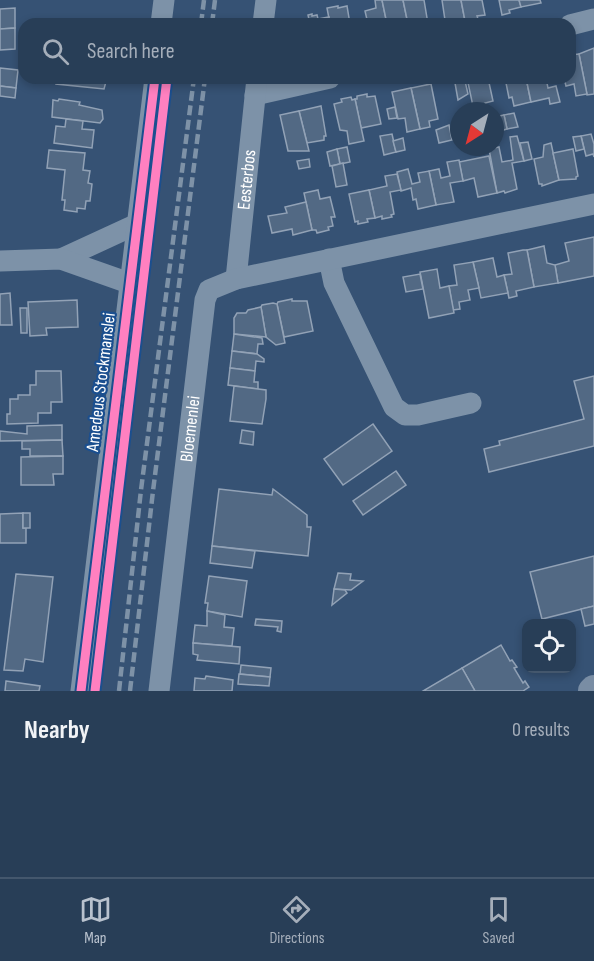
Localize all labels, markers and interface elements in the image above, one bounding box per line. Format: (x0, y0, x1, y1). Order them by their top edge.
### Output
search box (18, 18, 576, 84)
icon: search (39, 35, 72, 68)
text: Search here (87, 38, 174, 65)
north arrow (450, 102, 504, 156)
street label: Eesterbos (233, 148, 260, 211)
street label: Amedeus Stockmanslei (82, 311, 120, 454)
street label: Bloemenlei (176, 395, 204, 463)
map controls (522, 619, 576, 673)
button: locate (522, 619, 576, 673)
text: Nearby (24, 715, 90, 746)
text: 0 results (512, 718, 570, 742)
tab: Map (79, 893, 112, 948)
tab: Directions (269, 893, 325, 948)
tab: Saved (482, 893, 515, 948)

